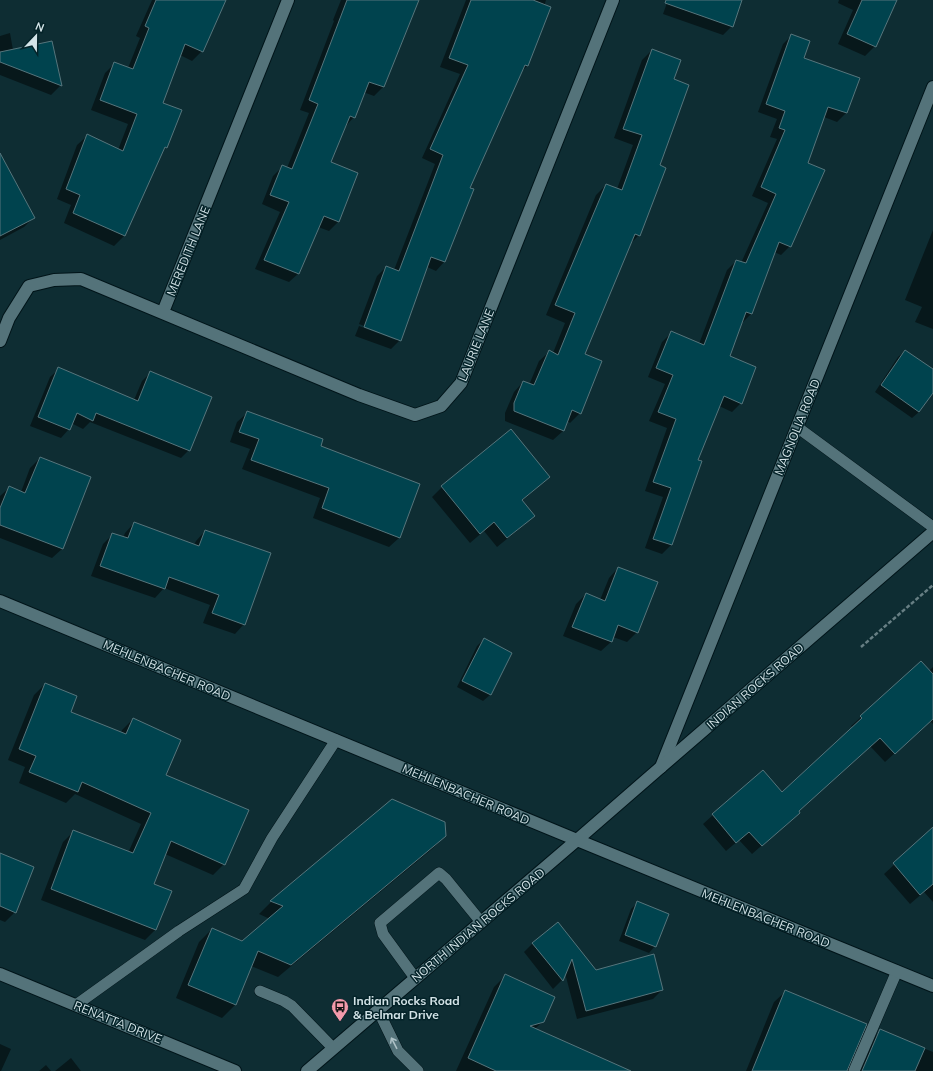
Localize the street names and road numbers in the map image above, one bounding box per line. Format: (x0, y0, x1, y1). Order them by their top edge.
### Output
street label: MEREDITH LANE (163, 204, 213, 298)
street label: LAURIE LANE (455, 307, 497, 383)
street label: MAGNOLIA ROAD (771, 377, 823, 477)
street label: MEHLENBACHER ROAD (101, 636, 233, 704)
street label: INDIAN ROCKS ROAD (703, 640, 807, 732)
street label: MEHLENBACHER ROAD (400, 760, 532, 828)
street label: NORTH INDIAN ROCKS ROAD (408, 865, 548, 985)
street label: MEHLENBACHER ROAD (700, 885, 832, 951)
street label: RENATTA DRIVE (72, 997, 164, 1047)

